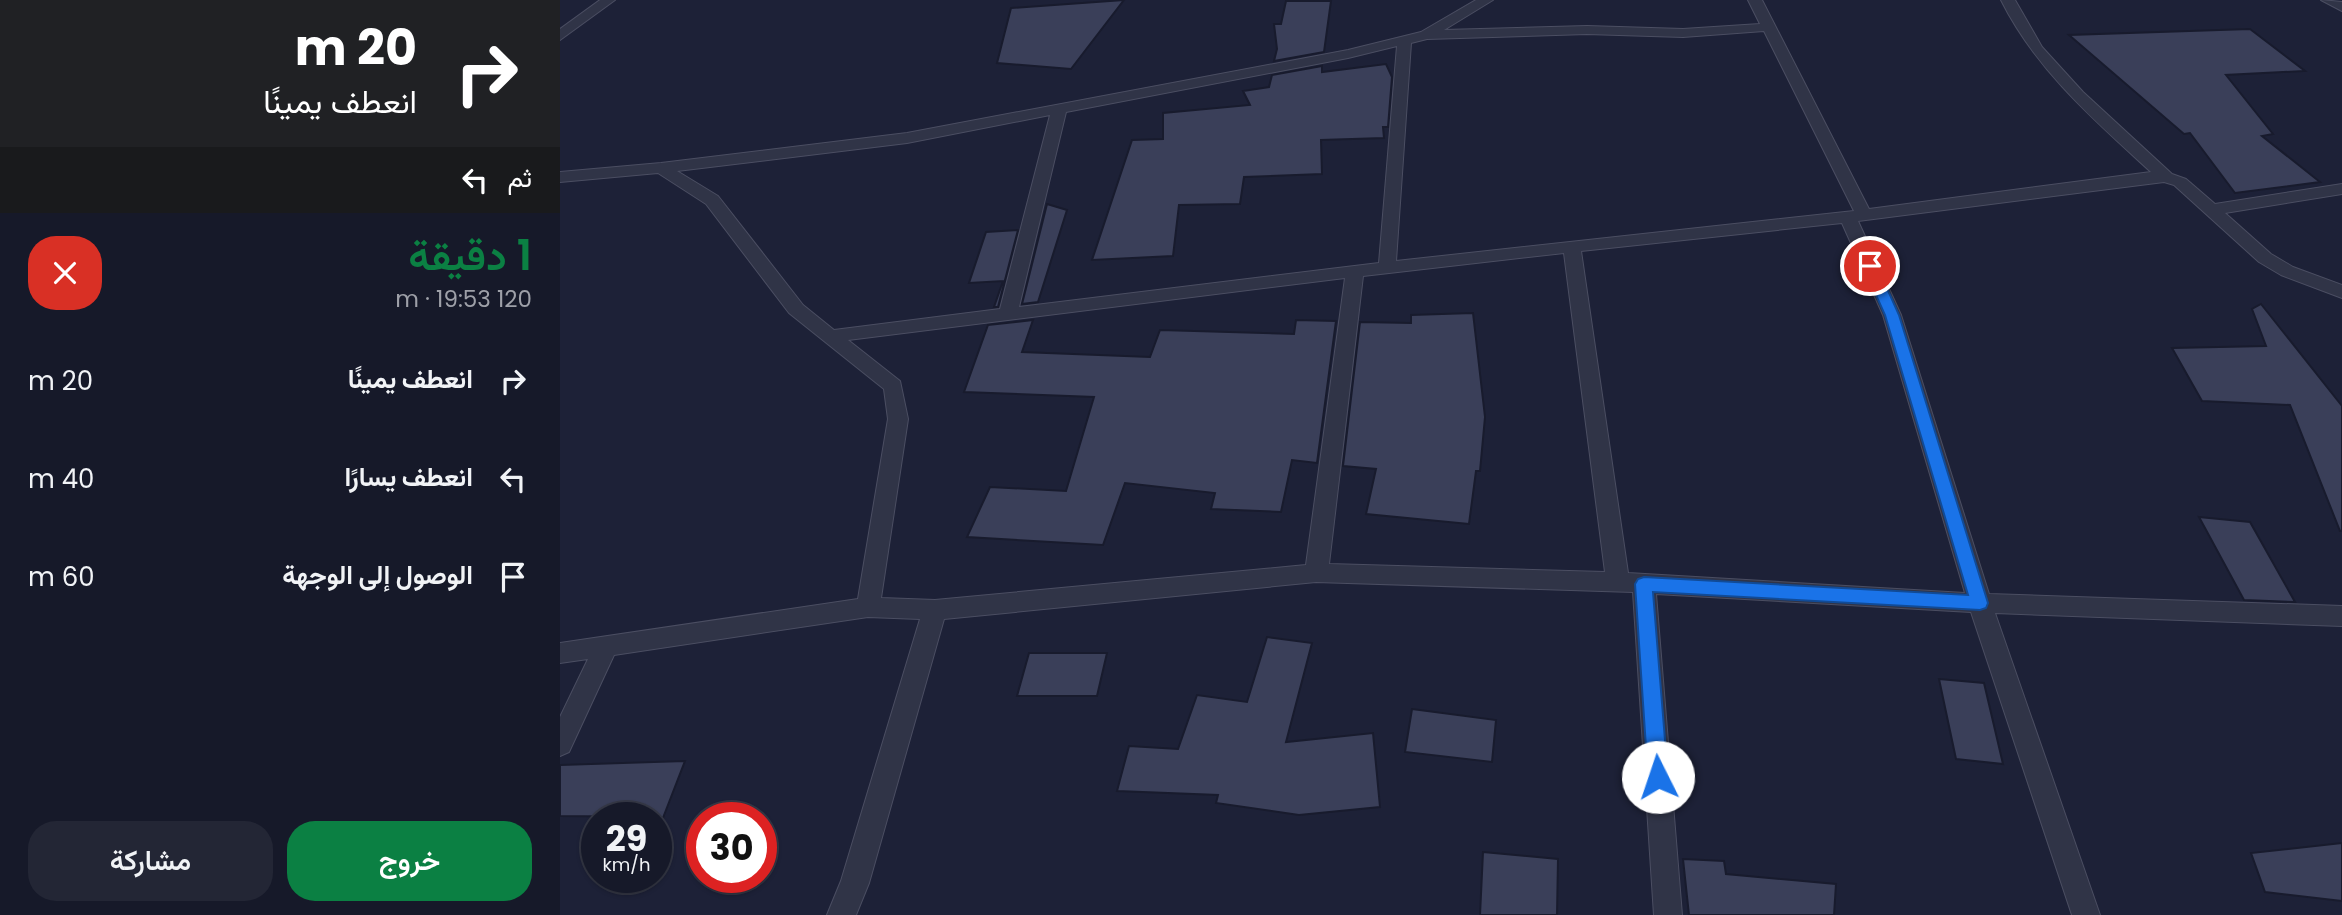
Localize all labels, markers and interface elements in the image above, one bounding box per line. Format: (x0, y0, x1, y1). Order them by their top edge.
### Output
text: 20 m (295, 14, 417, 82)
icon: right (441, 28, 532, 119)
text: انعطف يمينًا (263, 79, 417, 124)
text: ثم (508, 160, 532, 196)
icon: left (456, 161, 494, 199)
text: 1 دقيقة (408, 226, 532, 285)
button: close (28, 236, 102, 310)
pin (1840, 236, 1900, 296)
icon: arrive (1851, 247, 1889, 285)
text: 120 m · 19:53 (395, 283, 532, 315)
text: انعطف يمينًا (348, 361, 473, 397)
icon: right (494, 362, 532, 400)
text: 20 m (28, 363, 93, 399)
text: انعطف يسارًا (344, 459, 473, 495)
icon: left (494, 460, 532, 498)
text: 40 m (28, 461, 94, 497)
text: الوصول إلى الوجهة (282, 557, 473, 593)
icon: arrive (494, 558, 532, 596)
text: 60 m (28, 559, 95, 595)
position arrow (1621, 740, 1695, 814)
speed limit sign: 30 (686, 802, 777, 893)
text: 29 (606, 814, 647, 863)
button: مشاركة (28, 821, 273, 901)
button: خروج (287, 821, 532, 901)
text: km/h (603, 852, 650, 877)

